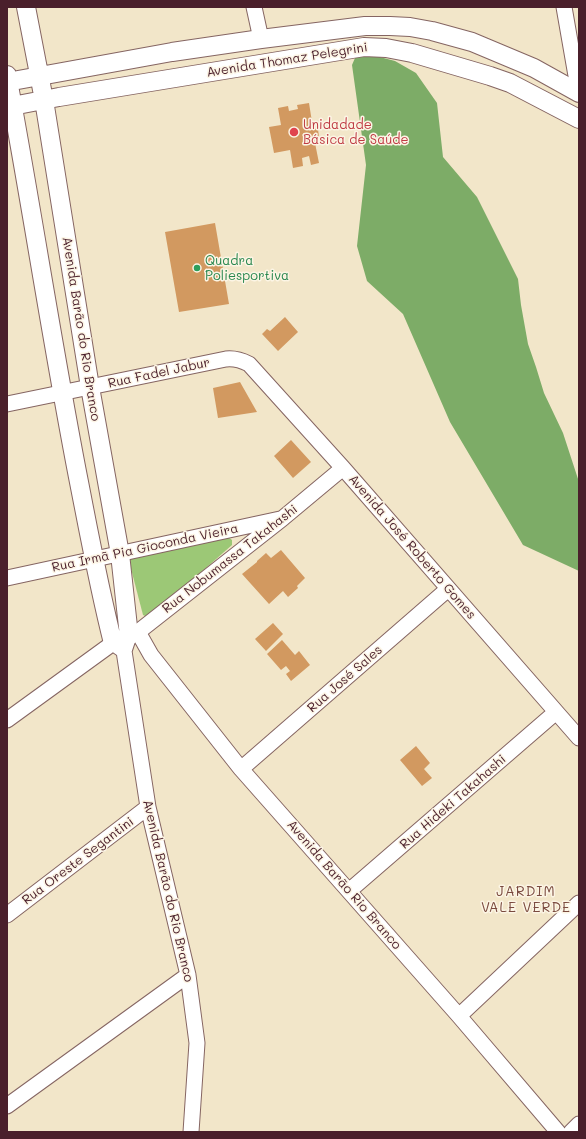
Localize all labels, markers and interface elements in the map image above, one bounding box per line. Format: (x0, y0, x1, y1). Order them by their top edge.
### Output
street label: Avenida Thomaz Pelegrini (205, 40, 369, 80)
place label: Unidadade Básica de Saúde (303, 117, 409, 148)
marker: Unidadade Básica de Saúde (288, 126, 300, 138)
street label: Avenida Barão do Rio Branco (59, 236, 103, 422)
place label: Quadra Poliesportiva (205, 253, 289, 284)
marker: Quadra Poliesportiva (192, 263, 202, 273)
street label: Rua Fadel Jabur (107, 355, 211, 391)
street label: Avenida José Roberto Gomes (345, 472, 479, 622)
street label: Rua Nobumassa Takahashi (159, 501, 301, 617)
street label: Rua Irmã Pia Gioconda Vieira (50, 521, 240, 575)
street label: Rua José Sales (304, 642, 386, 716)
street label: Rua Hideki Takahashi (397, 752, 509, 852)
street label: Avenida Barão do Rio Branco (139, 798, 197, 984)
street label: Rua Oreste Segantini (19, 814, 137, 908)
street label: Avenida Barão Rio Branco (284, 817, 404, 953)
district label: JARDIM VALE VERDE (481, 884, 571, 916)

